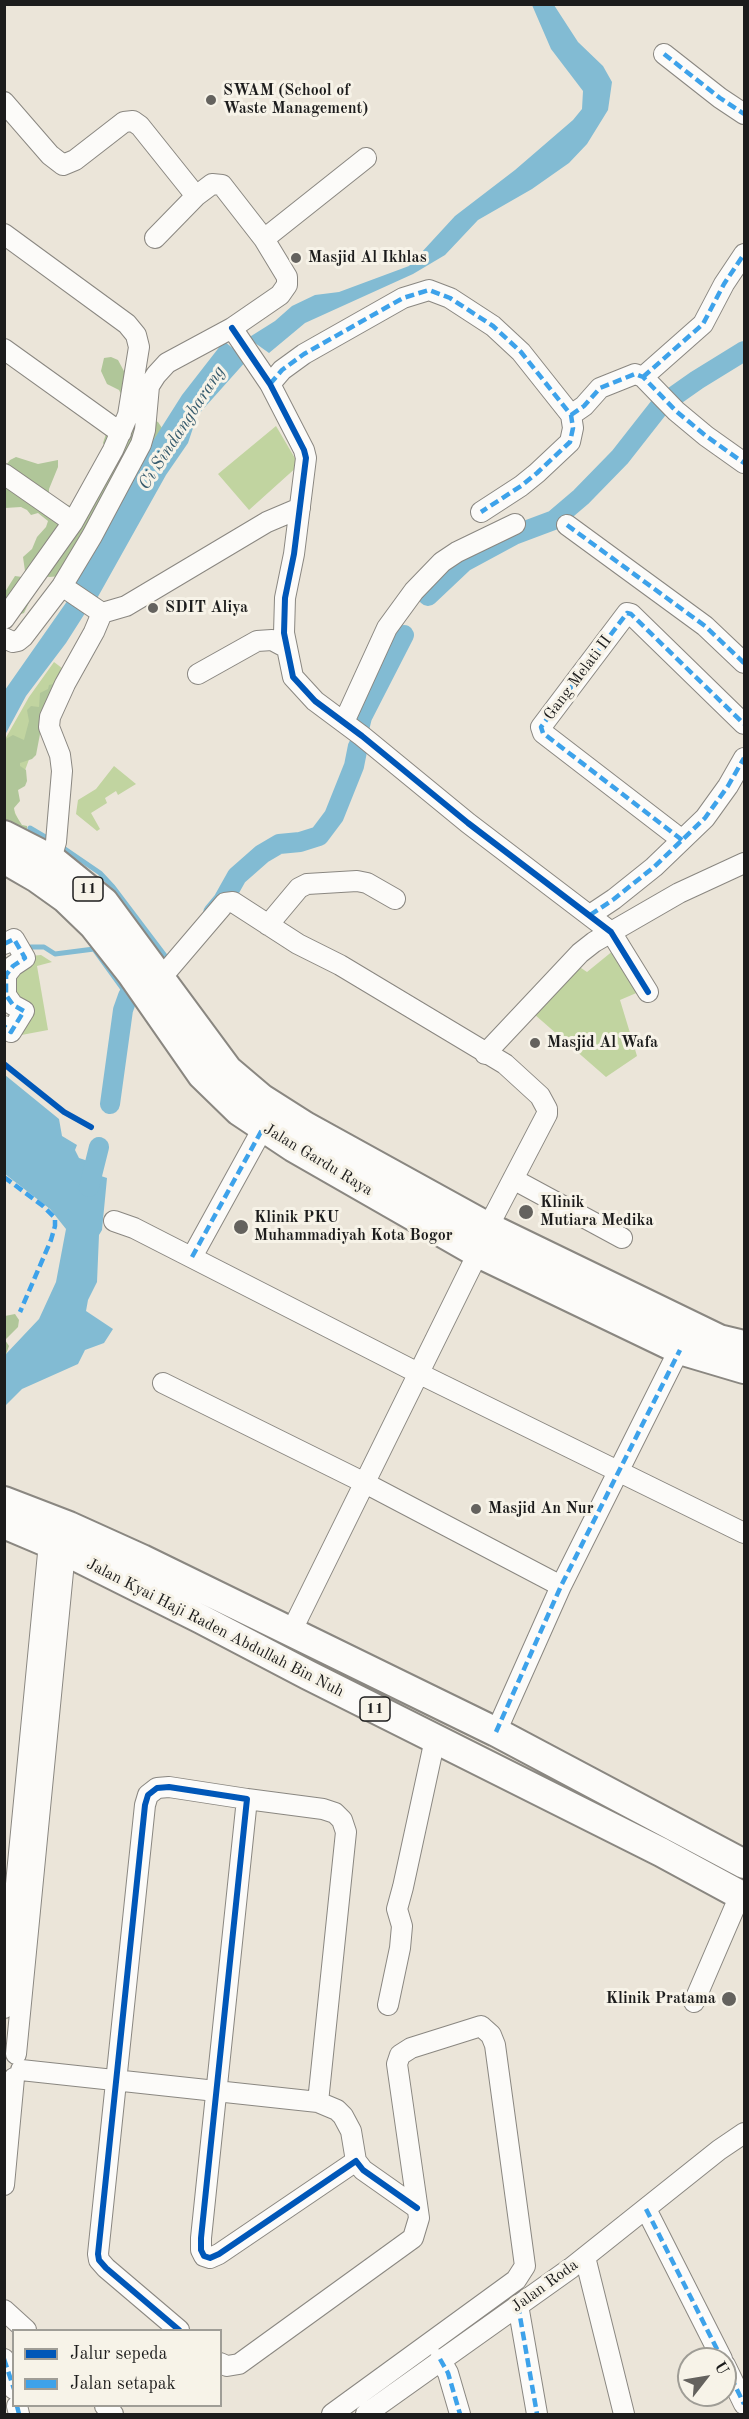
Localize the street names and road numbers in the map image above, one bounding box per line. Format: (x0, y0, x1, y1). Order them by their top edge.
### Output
street label: Gang Melati II (540, 632, 616, 724)
road number: 11 (73, 877, 103, 901)
street label: Jalan Gardu Raya (260, 1120, 376, 1200)
street label: Jalan Kyai Haji Raden Abdullah Bin Nuh (83, 1554, 347, 1702)
road number: 11 (360, 1697, 390, 1721)
street label: Jalan Roda (508, 2255, 582, 2317)

